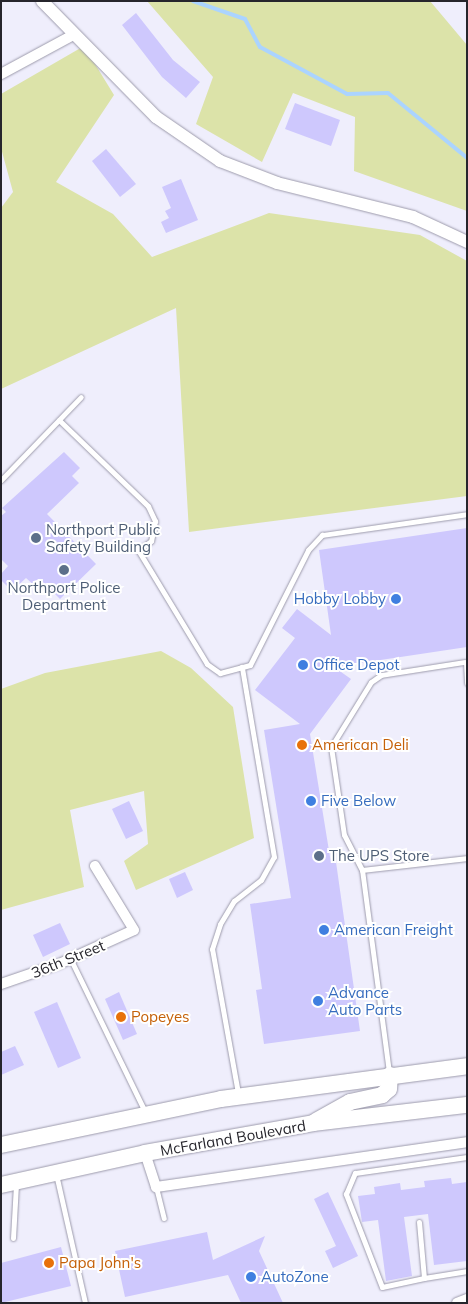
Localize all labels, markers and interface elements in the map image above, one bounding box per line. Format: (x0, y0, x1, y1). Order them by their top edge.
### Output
place label: Northport Public Safety Building (46, 520, 160, 555)
marker: Northport Public Safety Building (30, 532, 42, 544)
marker: Northport Police Department (58, 564, 70, 576)
place label: Northport Police Department (8, 578, 120, 613)
place label: Hobby Lobby (294, 590, 386, 608)
marker: Hobby Lobby (390, 593, 402, 605)
place label: Office Depot (313, 656, 399, 674)
marker: Office Depot (297, 659, 309, 671)
place label: American Deli (312, 736, 409, 754)
marker: American Deli (296, 739, 308, 751)
place label: Five Below (321, 792, 396, 810)
marker: Five Below (305, 795, 317, 807)
place label: The UPS Store (329, 847, 429, 865)
marker: The UPS Store (313, 850, 325, 862)
place label: American Freight (334, 921, 453, 939)
marker: American Freight (318, 924, 330, 936)
street label: 36th Street (29, 936, 107, 982)
place label: Advance Auto Parts (328, 983, 402, 1018)
marker: Advance Auto Parts (312, 995, 324, 1007)
place label: Popeyes (131, 1008, 190, 1026)
marker: Popeyes (115, 1011, 127, 1023)
street label: McFarland Boulevard (159, 1116, 307, 1160)
place label: Papa John's (59, 1254, 141, 1272)
marker: Papa John's (43, 1257, 55, 1269)
place label: AutoZone (261, 1268, 329, 1286)
marker: AutoZone (245, 1271, 257, 1283)

